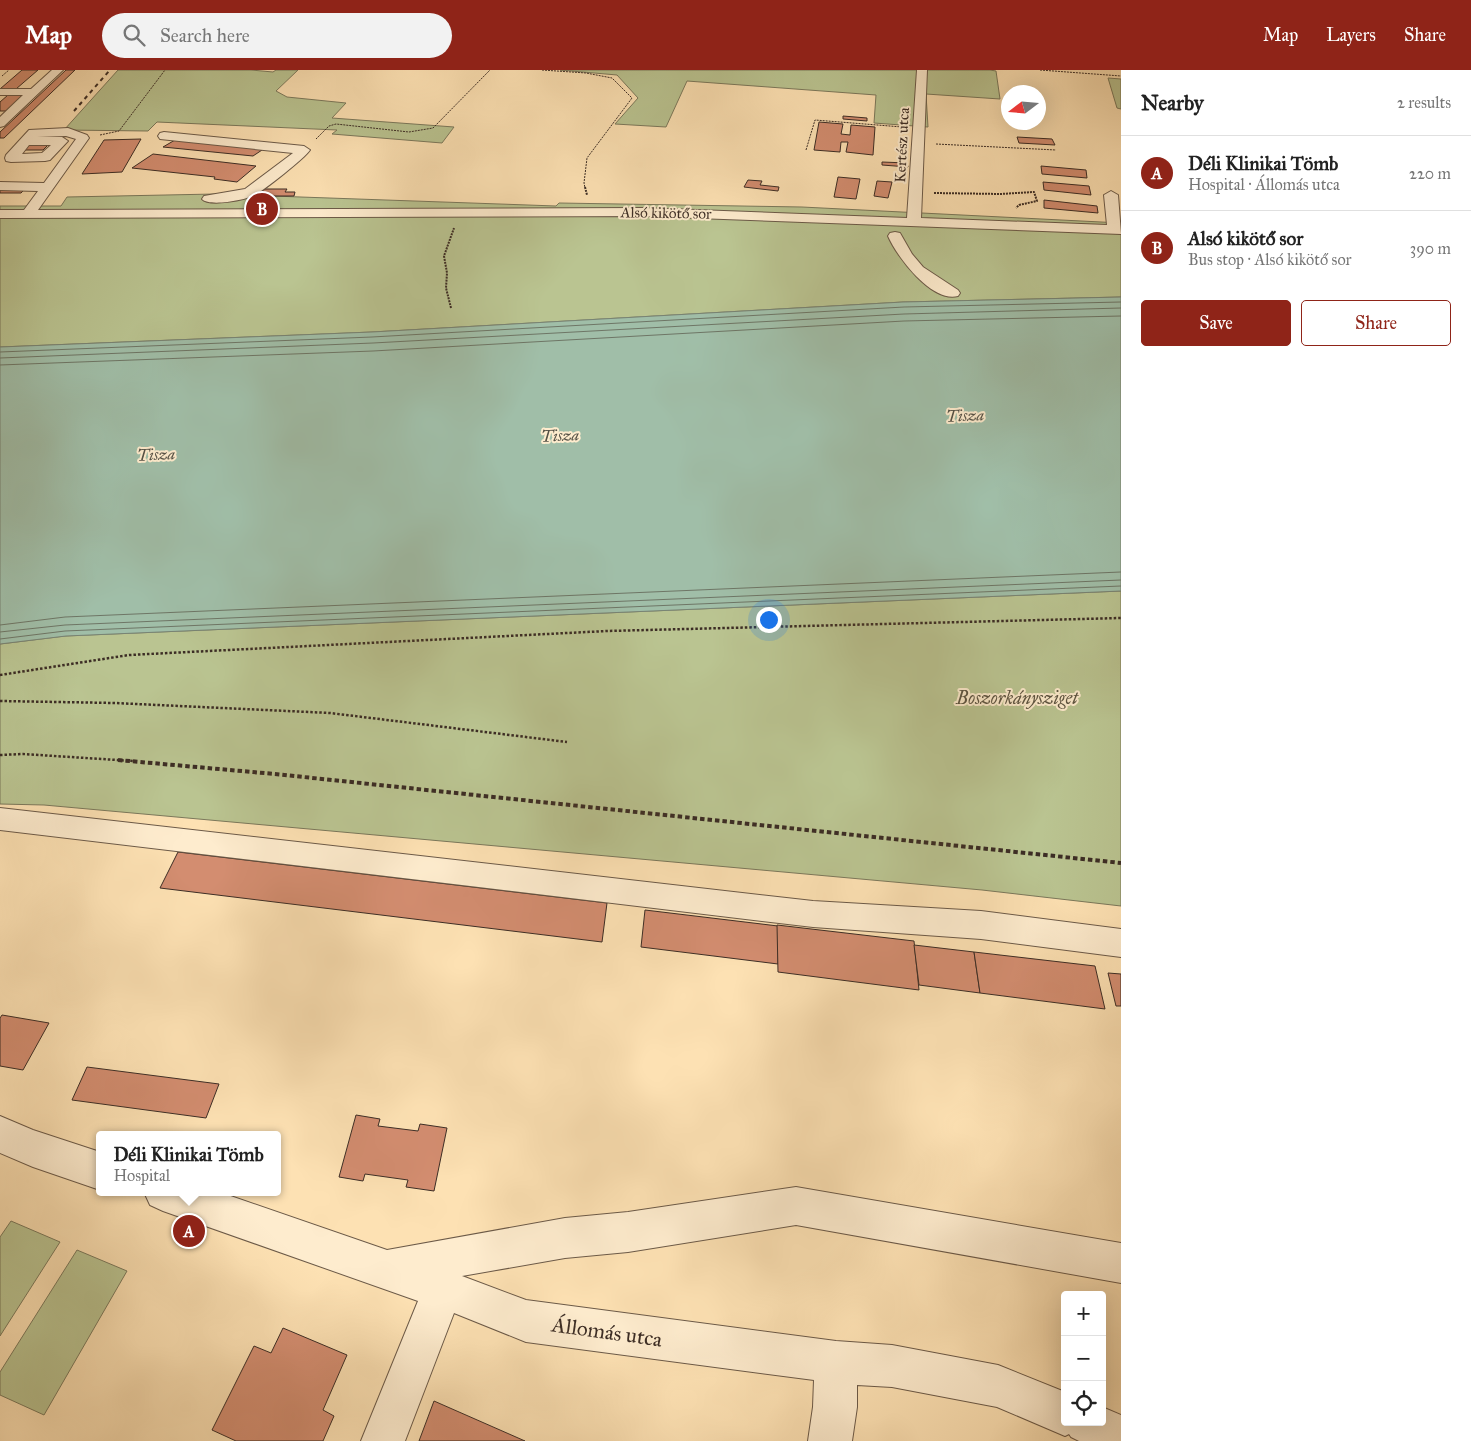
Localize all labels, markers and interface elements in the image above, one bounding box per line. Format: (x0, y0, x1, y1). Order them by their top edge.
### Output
search box (102, 13, 452, 58)
text: Map (25, 20, 72, 50)
icon: search (120, 21, 148, 49)
text: Search here (160, 24, 250, 47)
text: Map (1263, 24, 1298, 46)
text: Layers (1326, 24, 1376, 46)
text: Share (1404, 24, 1446, 46)
north arrow (1001, 85, 1046, 130)
text: Nearby (1141, 90, 1204, 116)
text: 2 results (1397, 93, 1451, 112)
street label: Kertész utca (891, 106, 913, 183)
text: Déli Klinikai Tömb (1188, 152, 1338, 175)
text: A (1152, 164, 1162, 183)
text: 220 m (1409, 164, 1451, 183)
text: Hospital · Állomás utca (1188, 175, 1340, 194)
pin: B (246, 190, 278, 228)
street label: Alsó kikötő sor (619, 203, 712, 223)
text: Alsó kikötő sor (1188, 227, 1303, 250)
text: B (1152, 239, 1162, 258)
text: 390 m (1410, 239, 1451, 258)
text: Bus stop · Alsó kikötő sor (1188, 250, 1352, 269)
button: Save (1141, 300, 1291, 346)
button: Share (1301, 300, 1451, 346)
water label: Tisza (945, 405, 985, 426)
water label: Tisza (540, 425, 580, 446)
water label: Tisza (136, 444, 176, 465)
your location (756, 607, 782, 633)
park label: Boszorkánysziget (955, 687, 1079, 709)
popup (96, 1131, 281, 1196)
text: Déli Klinikai Tömb (113, 1143, 264, 1166)
text: Hospital (113, 1166, 170, 1185)
pin: A (173, 1212, 205, 1250)
map controls (1061, 1291, 1106, 1426)
button: + (1061, 1291, 1106, 1336)
street label: Állomás utca (549, 1311, 664, 1353)
button: − (1061, 1336, 1106, 1381)
button: locate (1061, 1381, 1106, 1426)

